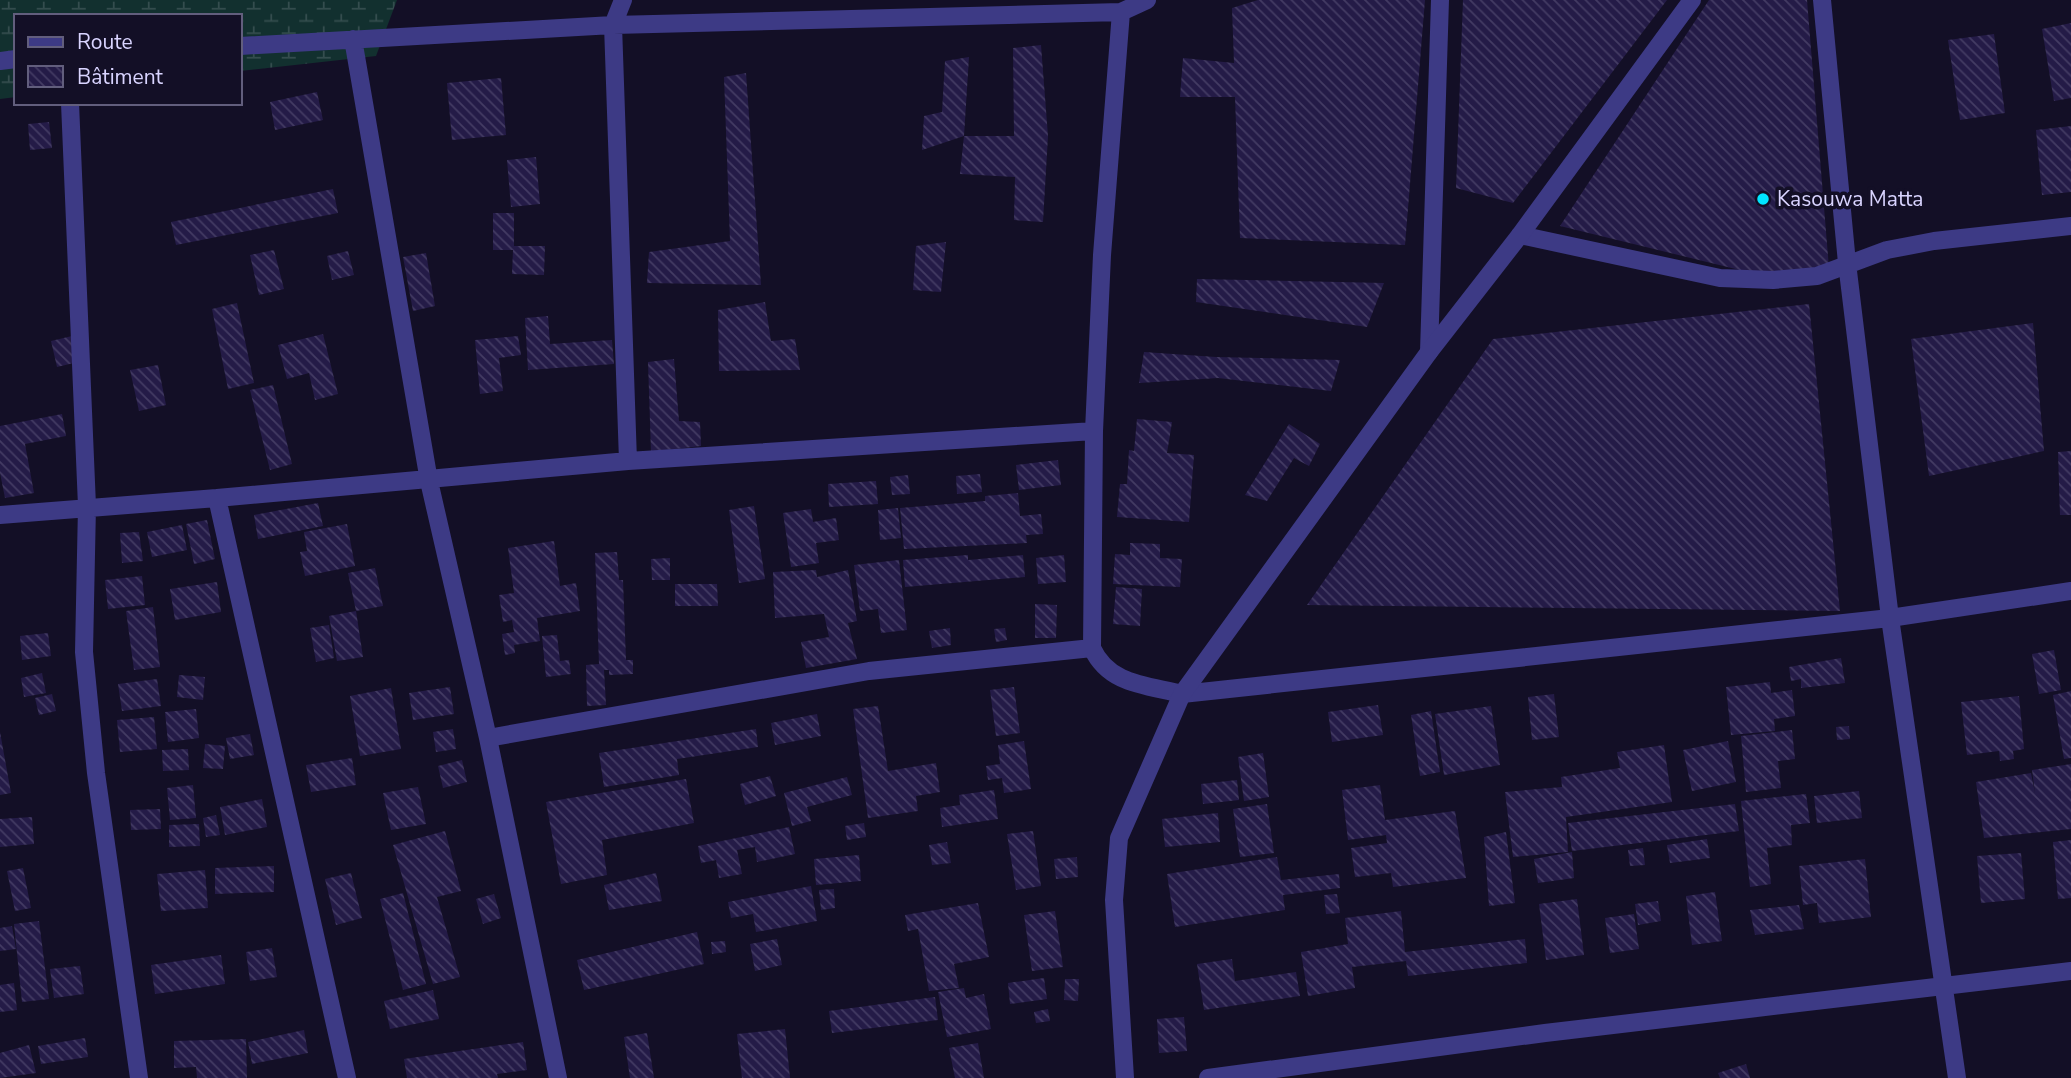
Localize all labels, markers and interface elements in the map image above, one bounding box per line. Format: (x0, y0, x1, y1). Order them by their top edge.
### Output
legend (14, 14, 242, 105)
text: Route (77, 28, 133, 56)
text: Bâtiment (77, 63, 164, 91)
place label: Kasouwa Matta (1777, 185, 1923, 213)
marker: Kasouwa Matta (1755, 191, 1771, 207)

